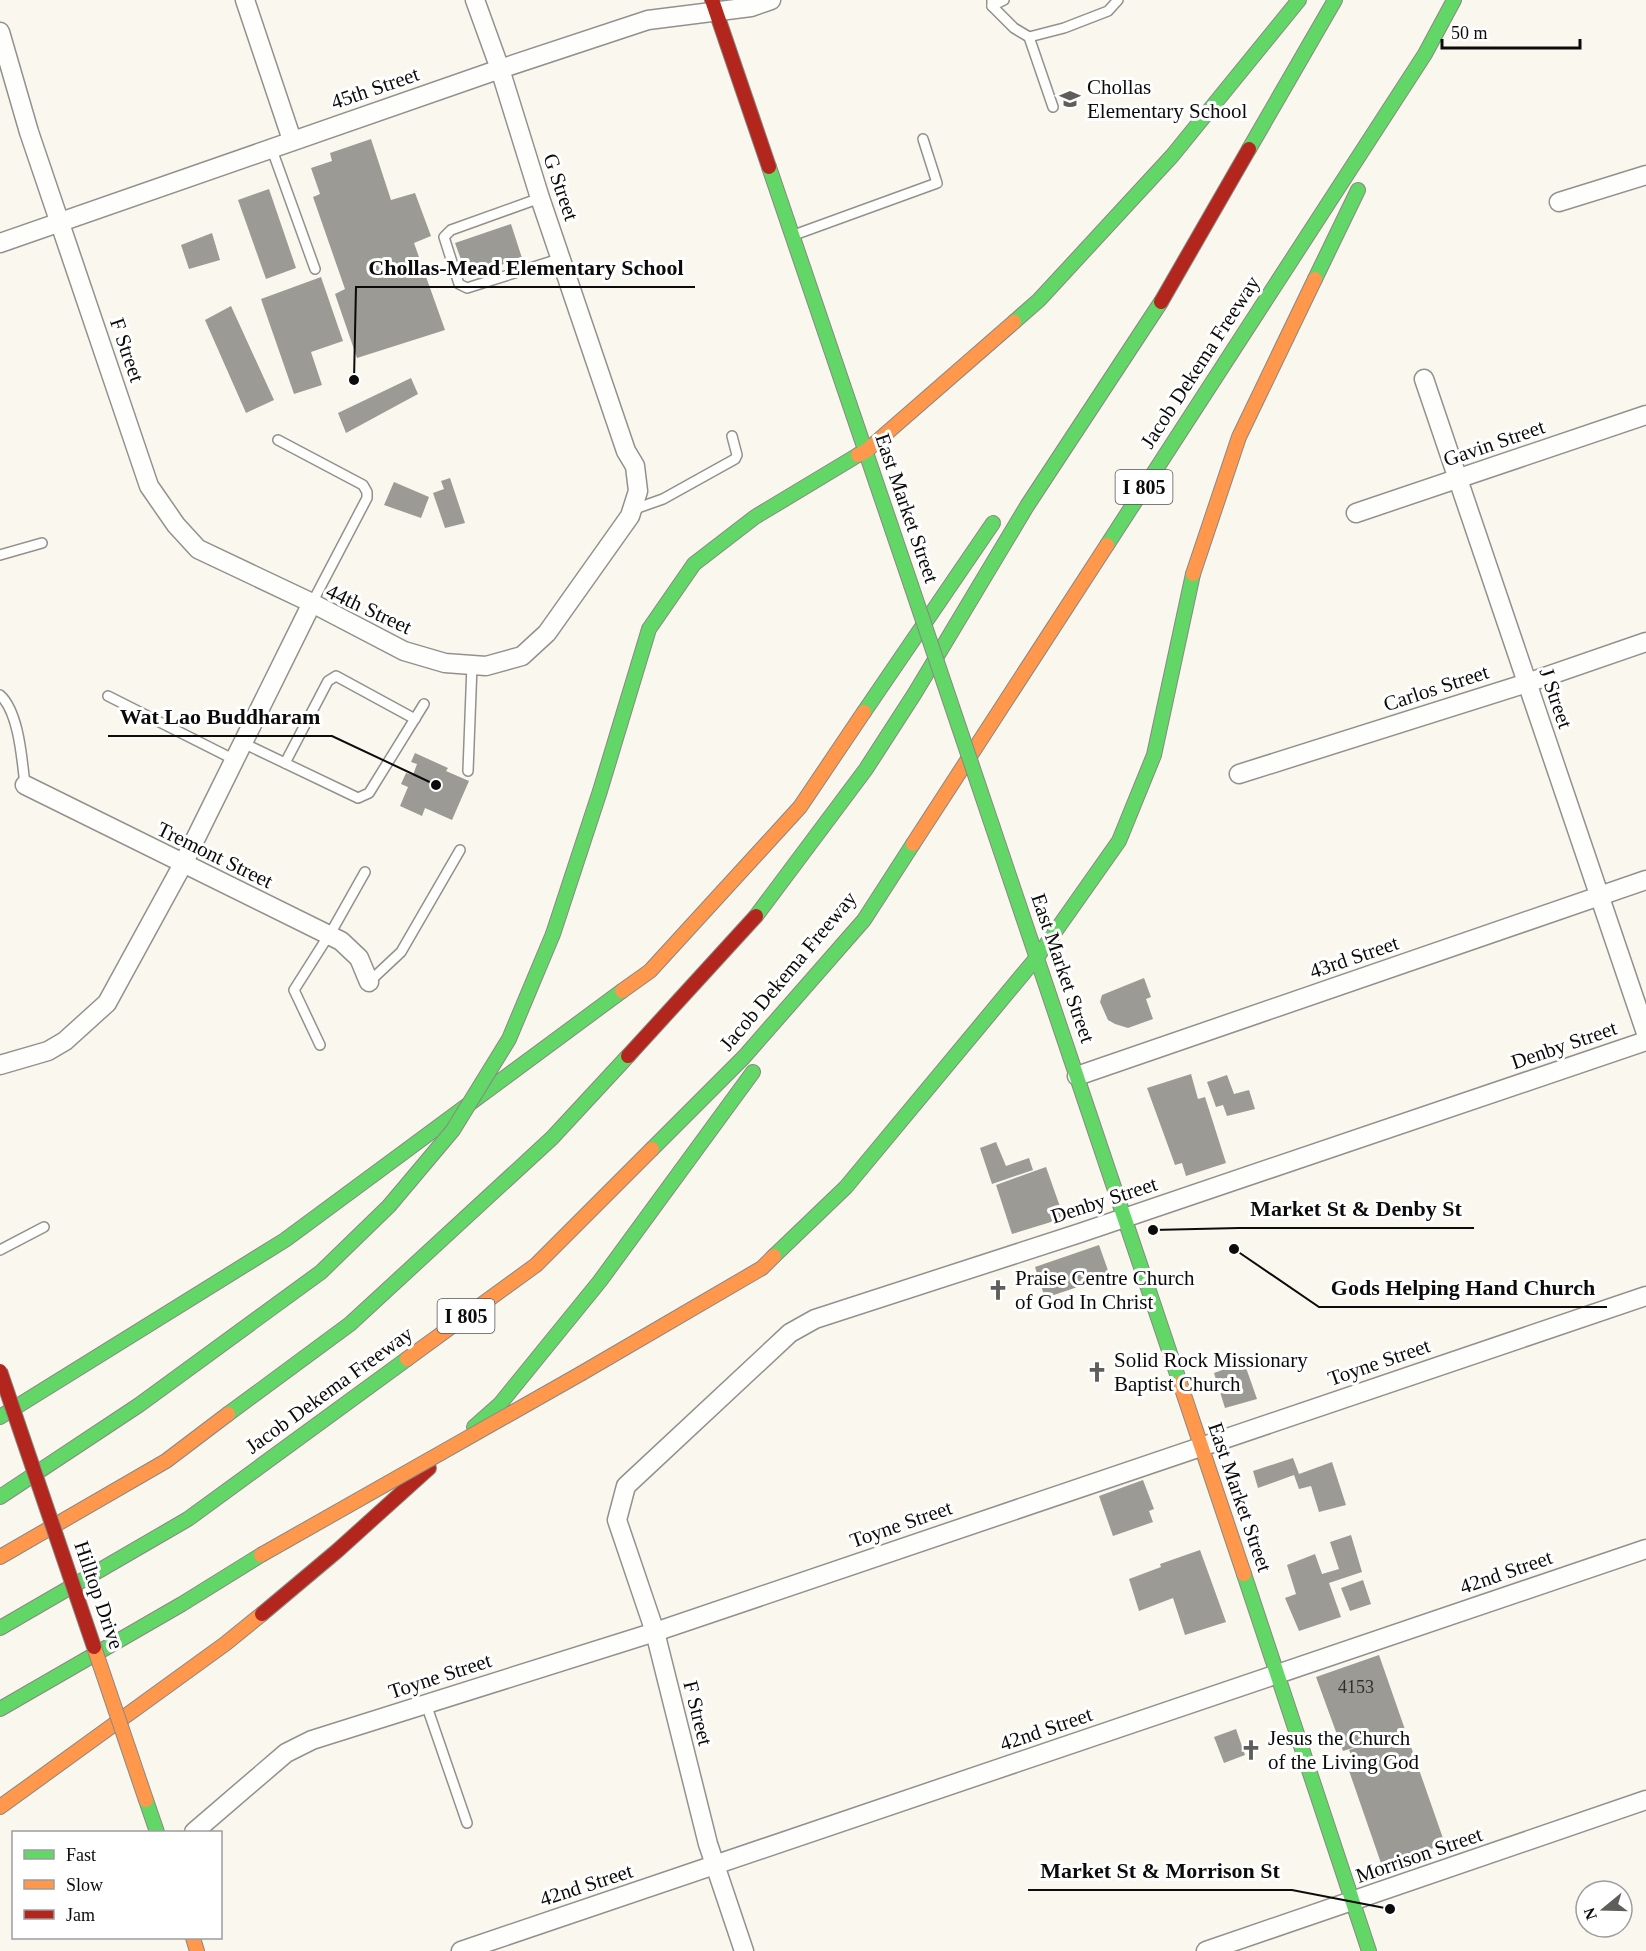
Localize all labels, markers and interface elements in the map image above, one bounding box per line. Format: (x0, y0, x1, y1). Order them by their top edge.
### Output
scale bar (1442, 12, 1580, 50)
text: 50 m (1451, 23, 1488, 43)
street label: 45th Street (328, 62, 422, 114)
place label: Chollas Elementary School (1087, 75, 1248, 123)
school or university icon: Chollas Elementary School (1058, 87, 1082, 111)
street label: G Street (538, 150, 584, 224)
callout: Chollas-Mead Elementary School (356, 247, 695, 287)
text: Chollas-Mead Elementary School (368, 255, 684, 280)
street label: Jacob Dekema Freeway (1135, 271, 1265, 453)
street label: F Street (105, 315, 149, 385)
street label: Gavin Street (1440, 414, 1548, 472)
street label: East Market Street (870, 430, 944, 586)
road number: I 805 (1116, 470, 1172, 504)
street label: 44th Street (322, 579, 416, 639)
street label: Carlos Street (1380, 660, 1492, 716)
street label: J Street (1534, 665, 1578, 732)
callout: Wat Lao Buddharam (108, 696, 332, 736)
text: Wat Lao Buddharam (120, 704, 320, 729)
street label: Tremont Street (153, 817, 277, 893)
street label: Jacob Dekema Freeway (714, 886, 862, 1056)
street label: East Market Street (1026, 890, 1100, 1046)
street label: 43rd Street (1306, 931, 1402, 983)
street label: Denby Street (1508, 1016, 1620, 1074)
street label: Denby Street (1048, 1172, 1160, 1228)
callout: Market St & Denby St (1239, 1188, 1474, 1228)
text: Market St & Denby St (1250, 1196, 1462, 1221)
place label: Praise Centre Church of God In Christ (1015, 1266, 1195, 1314)
callout: Gods Helping Hand Church (1319, 1267, 1607, 1307)
text: Gods Helping Hand Church (1331, 1275, 1595, 1300)
church icon: Praise Centre Church of God In Christ (986, 1278, 1010, 1302)
road number: I 805 (438, 1299, 494, 1333)
street label: Jacob Dekema Freeway (241, 1321, 418, 1459)
street label: Toyne Street (1325, 1333, 1433, 1391)
place label: Solid Rock Missionary Baptist Church (1114, 1348, 1308, 1396)
church icon: Solid Rock Missionary Baptist Church (1085, 1360, 1109, 1384)
street label: East Market Street (1203, 1419, 1277, 1575)
street label: Toyne Street (847, 1495, 955, 1553)
street label: Hilltop Drive (69, 1538, 129, 1652)
street label: 42nd Street (1457, 1545, 1556, 1599)
street label: Toyne Street (386, 1648, 494, 1704)
house number: 4153 (1338, 1677, 1374, 1697)
street label: F Street (678, 1678, 718, 1748)
street label: 42nd Street (997, 1702, 1096, 1756)
place label: Jesus the Church of the Living God (1268, 1726, 1420, 1774)
church icon: Jesus the Church of the Living God (1239, 1738, 1263, 1762)
street label: Morrison Street (1352, 1822, 1486, 1888)
legend (12, 1831, 222, 1939)
text: Fast (66, 1845, 96, 1865)
callout: Market St & Morrison St (1028, 1850, 1292, 1890)
text: Market St & Morrison St (1040, 1858, 1280, 1883)
street label: 42nd Street (537, 1859, 636, 1911)
text: Slow (66, 1875, 103, 1895)
north arrow (1574, 1879, 1634, 1939)
text: Jam (66, 1905, 95, 1925)
text: N (1580, 1905, 1600, 1922)

